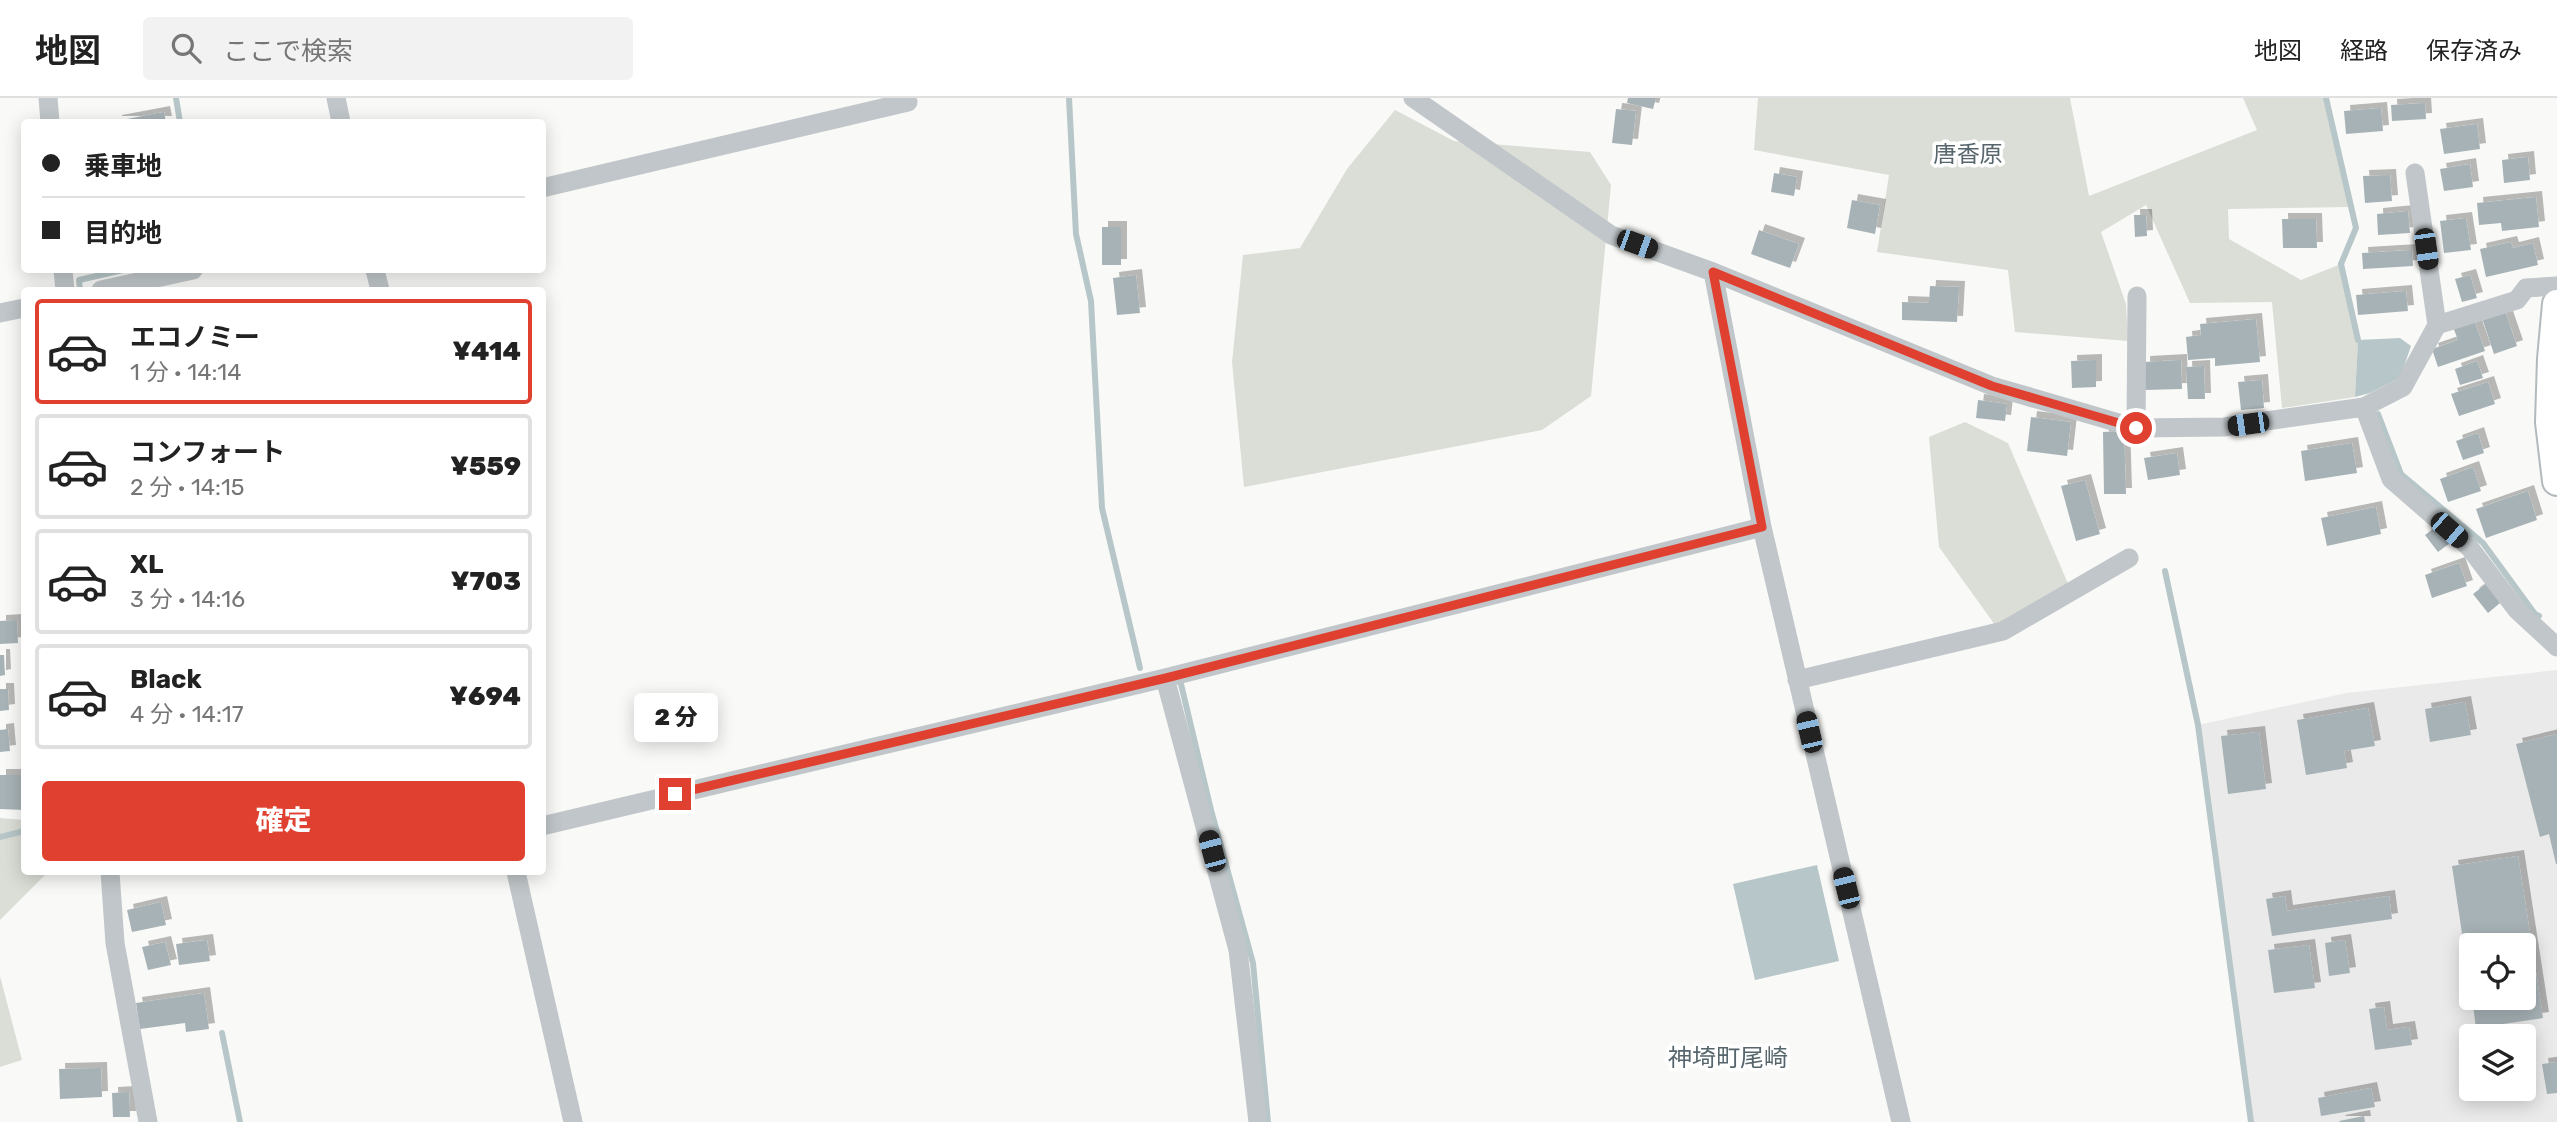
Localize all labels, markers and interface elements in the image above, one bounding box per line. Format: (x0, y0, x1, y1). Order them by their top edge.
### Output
search box (143, 17, 633, 80)
icon: search (167, 29, 205, 67)
text: 地図 (35, 31, 101, 70)
text: ここで検索 (223, 36, 353, 67)
text: 地図 (2254, 37, 2302, 65)
text: 経路 (2340, 37, 2388, 65)
text: 保存済み (2426, 37, 2522, 65)
district label: 唐香原 (1934, 140, 2003, 168)
text: 乗車地 (84, 151, 162, 182)
text: 目的地 (84, 218, 162, 249)
car (1614, 227, 1661, 261)
car (2413, 227, 2440, 271)
icon: car (46, 320, 109, 383)
text: エコノミー (130, 322, 260, 353)
text: ¥414 (452, 336, 521, 367)
text: 1 分 · 14:14 (130, 358, 241, 386)
car (2226, 411, 2271, 437)
route start (2120, 412, 2152, 444)
icon: car (46, 435, 109, 498)
text: コンフォート (130, 437, 285, 468)
text: ¥559 (450, 451, 521, 482)
text: 2 分 · 14:15 (130, 473, 245, 501)
car (2427, 508, 2472, 552)
text: XL (130, 549, 163, 580)
icon: car (46, 550, 109, 613)
text: ¥703 (451, 566, 521, 597)
text: 3 分 · 14:16 (130, 585, 245, 613)
text: Black (130, 664, 202, 695)
icon: car (46, 665, 109, 728)
text: ¥694 (449, 681, 521, 712)
callout: 2 分 (633, 692, 717, 742)
text: 4 分 · 14:17 (130, 700, 243, 728)
text: 2 分 (654, 703, 698, 731)
car (1795, 709, 1824, 755)
route end (659, 778, 691, 810)
button: 確定 (42, 781, 525, 861)
car (1197, 828, 1228, 874)
car (1831, 865, 1862, 911)
map controls (2459, 933, 2536, 1101)
button: locate (2459, 933, 2536, 1010)
button: layers (2459, 1024, 2536, 1101)
district label: 神埼町尾崎 (1668, 1044, 1788, 1072)

